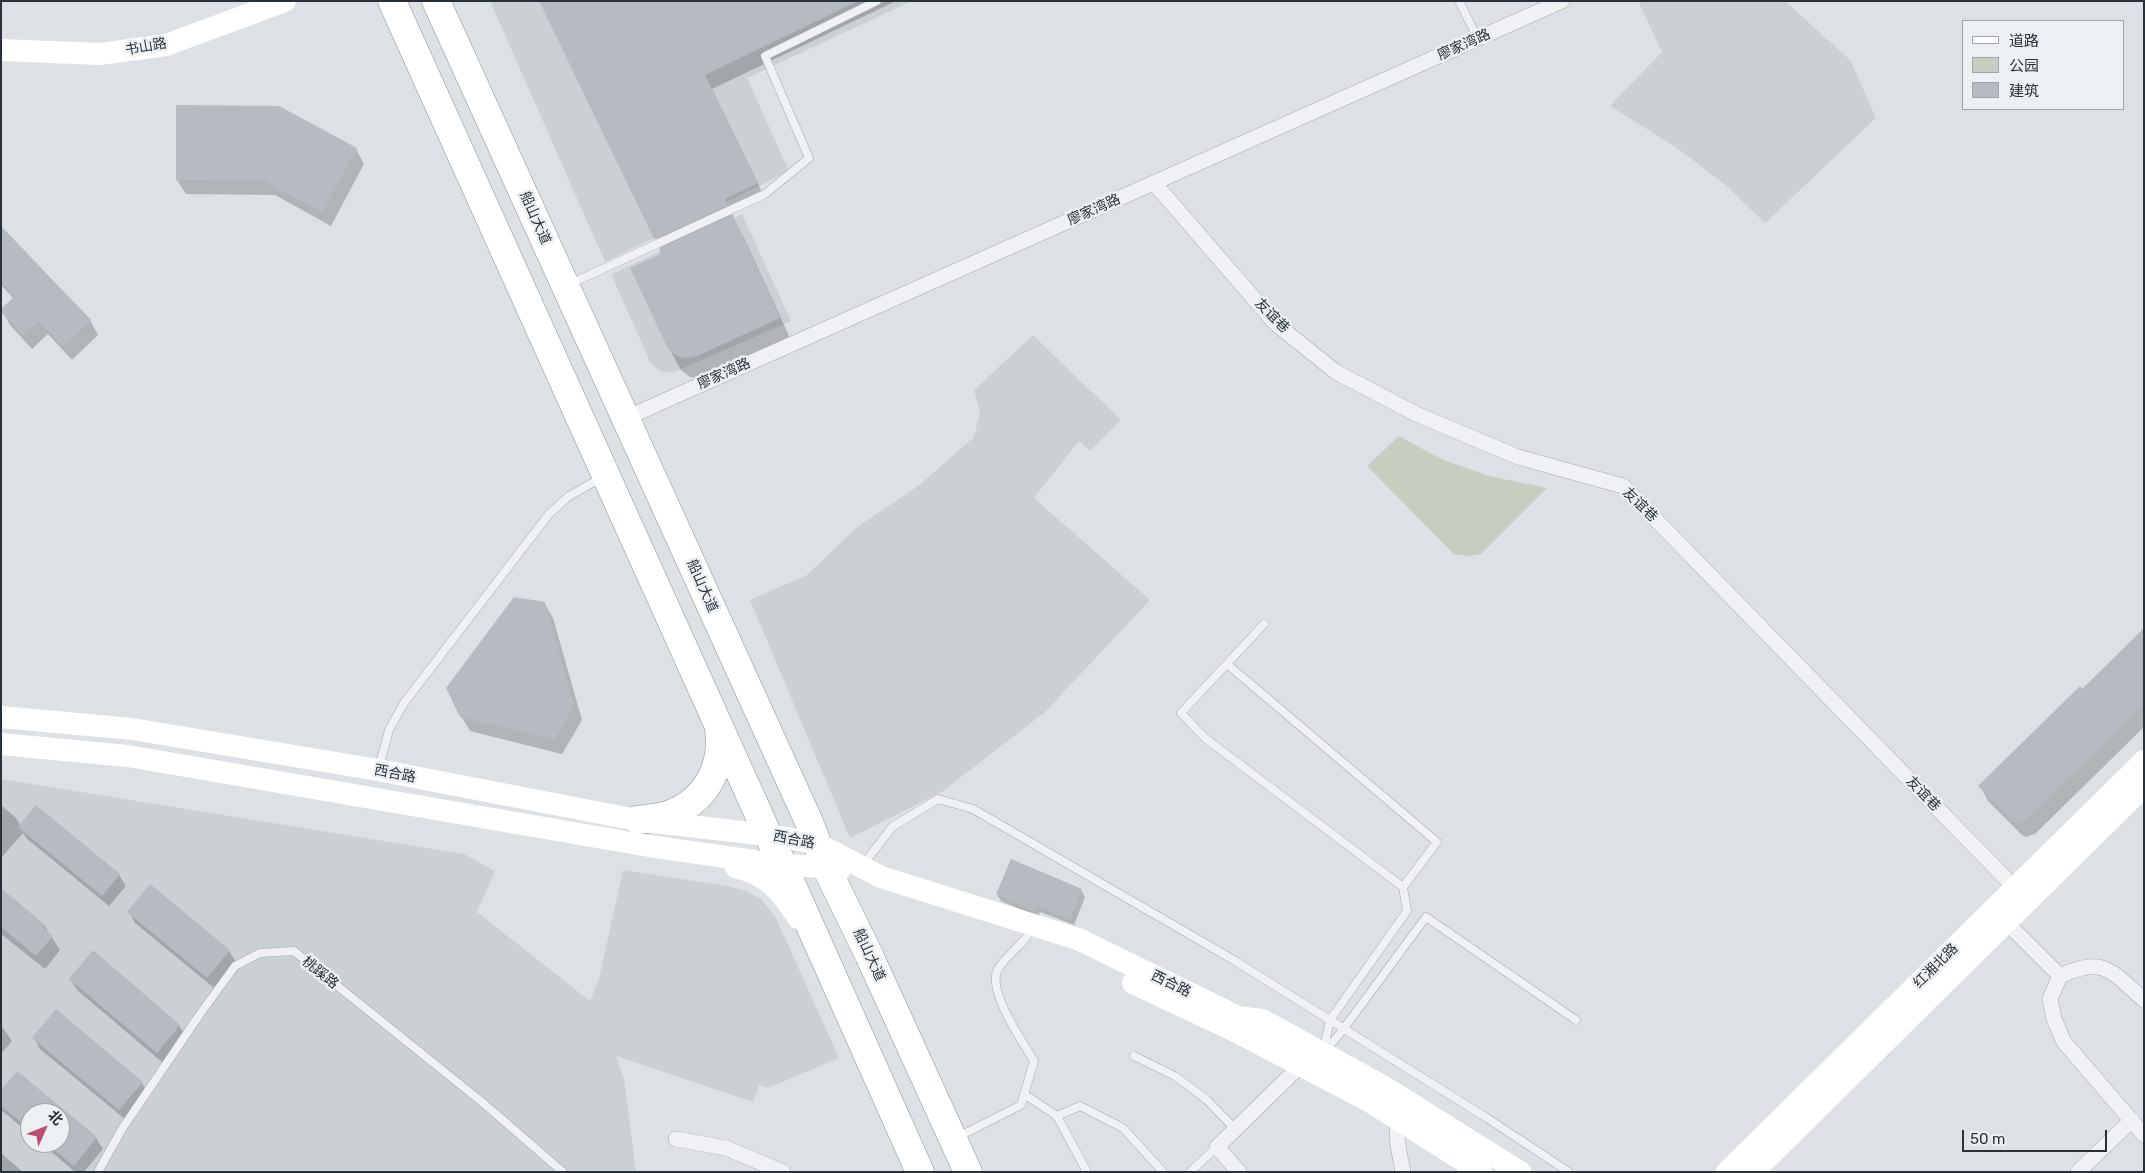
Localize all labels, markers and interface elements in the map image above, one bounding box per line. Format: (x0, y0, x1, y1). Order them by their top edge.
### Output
legend (1962, 20, 2125, 110)
street label: 廖家湾路 (1435, 26, 1493, 64)
text: 道路 (2009, 32, 2039, 50)
street label: 书山路 (124, 35, 168, 59)
text: 公园 (2009, 57, 2039, 75)
text: 建筑 (2009, 82, 2039, 100)
street label: 船山大道 (516, 189, 554, 247)
street label: 廖家湾路 (1065, 191, 1123, 229)
street label: 友谊巷 (1251, 295, 1293, 337)
street label: 廖家湾路 (695, 355, 753, 393)
street label: 友谊巷 (1619, 484, 1661, 526)
street label: 船山大道 (683, 557, 721, 615)
street label: 西合路 (373, 762, 417, 786)
street label: 友谊巷 (1902, 773, 1944, 815)
street label: 西合路 (772, 828, 816, 852)
street label: 船山大道 (850, 926, 888, 984)
street label: 红湘北路 (1910, 940, 1962, 992)
street label: 桃蹊路 (298, 953, 342, 993)
street label: 西合路 (1148, 967, 1194, 1001)
north arrow (20, 1103, 70, 1153)
text: 北 (44, 1107, 66, 1129)
scale bar (1965, 1120, 2110, 1152)
text: 50 m (1970, 1130, 2005, 1148)

